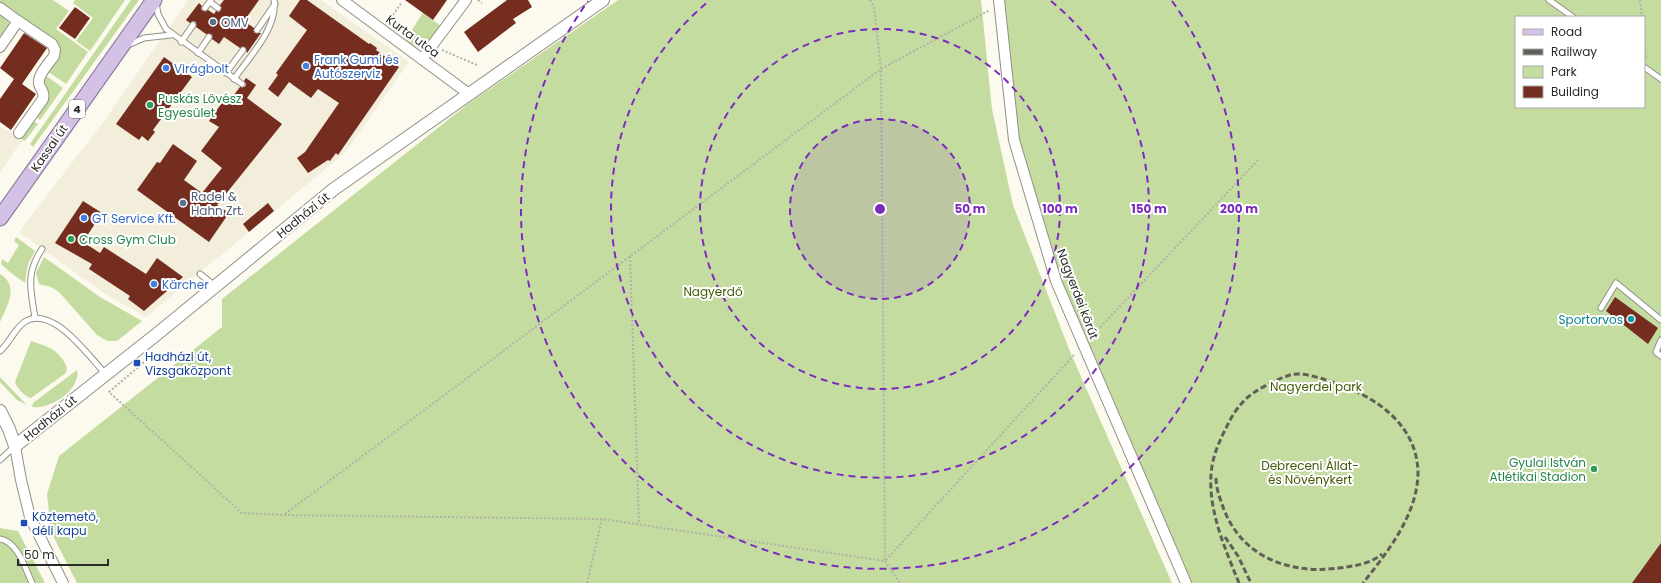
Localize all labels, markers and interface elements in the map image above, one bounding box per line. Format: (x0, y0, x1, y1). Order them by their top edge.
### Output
street label: Kurta utca (383, 11, 443, 61)
place label: OMV (221, 14, 249, 31)
legend (1515, 16, 1645, 108)
marker: OMV (208, 17, 218, 27)
text: Road (1551, 23, 1582, 40)
text: Railway (1551, 43, 1597, 60)
place label: Frank Gumi és Autószerviz (314, 51, 399, 82)
place label: Virágbolt (174, 60, 229, 77)
marker: Frank Gumi és Autószerviz (301, 61, 311, 71)
marker: Virágbolt (161, 63, 171, 73)
text: Park (1551, 63, 1578, 80)
text: Building (1551, 83, 1599, 100)
place label: Puskás Lövész Egyesület (158, 90, 241, 121)
road number: 4 (69, 100, 85, 118)
marker: Puskás Lövész Egyesület (145, 100, 155, 110)
street label: Kassai út (27, 121, 71, 175)
place label: Radel & Hahn Zrt. (191, 188, 244, 219)
street label: Hadházi út (273, 188, 333, 242)
marker: Radel & Hahn Zrt. (178, 198, 188, 208)
text: 50 m (955, 200, 986, 217)
text: 100 m (1042, 200, 1078, 217)
text: 150 m (1131, 200, 1167, 217)
text: 200 m (1220, 200, 1258, 217)
centre of rings (873, 202, 887, 216)
place label: GT Service Kft. (92, 210, 176, 227)
marker: GT Service Kft. (79, 213, 89, 223)
place label: Cross Gym Club (79, 231, 176, 248)
marker: Cross Gym Club (66, 234, 76, 244)
street label: Nagyerdei körút (1053, 246, 1103, 342)
place label: Kärcher (162, 276, 209, 293)
marker: Kärcher (149, 279, 159, 289)
park label: Nagyerdő (683, 283, 743, 300)
place label: Sportorvos (1558, 311, 1623, 328)
marker: Sportorvos (1626, 314, 1636, 324)
place label: Hadházi út, Vizsgaközpont (145, 348, 231, 379)
marker: Hadházi út, Vizsgaközpont (132, 358, 142, 368)
park label: Nagyerdei park (1270, 378, 1363, 395)
street label: Hadházi út (20, 391, 80, 445)
place label: Gyulai István Atlétikai Stadion (1489, 454, 1586, 485)
park label: Debreceni Állat- és Növénykert (1261, 457, 1359, 488)
marker: Gyulai István Atlétikai Stadion (1589, 464, 1599, 474)
place label: Köztemető, déli kapu (32, 508, 99, 539)
marker: Köztemető, déli kapu (19, 518, 29, 528)
scale bar (18, 541, 108, 567)
text: 50 m (24, 546, 55, 563)

